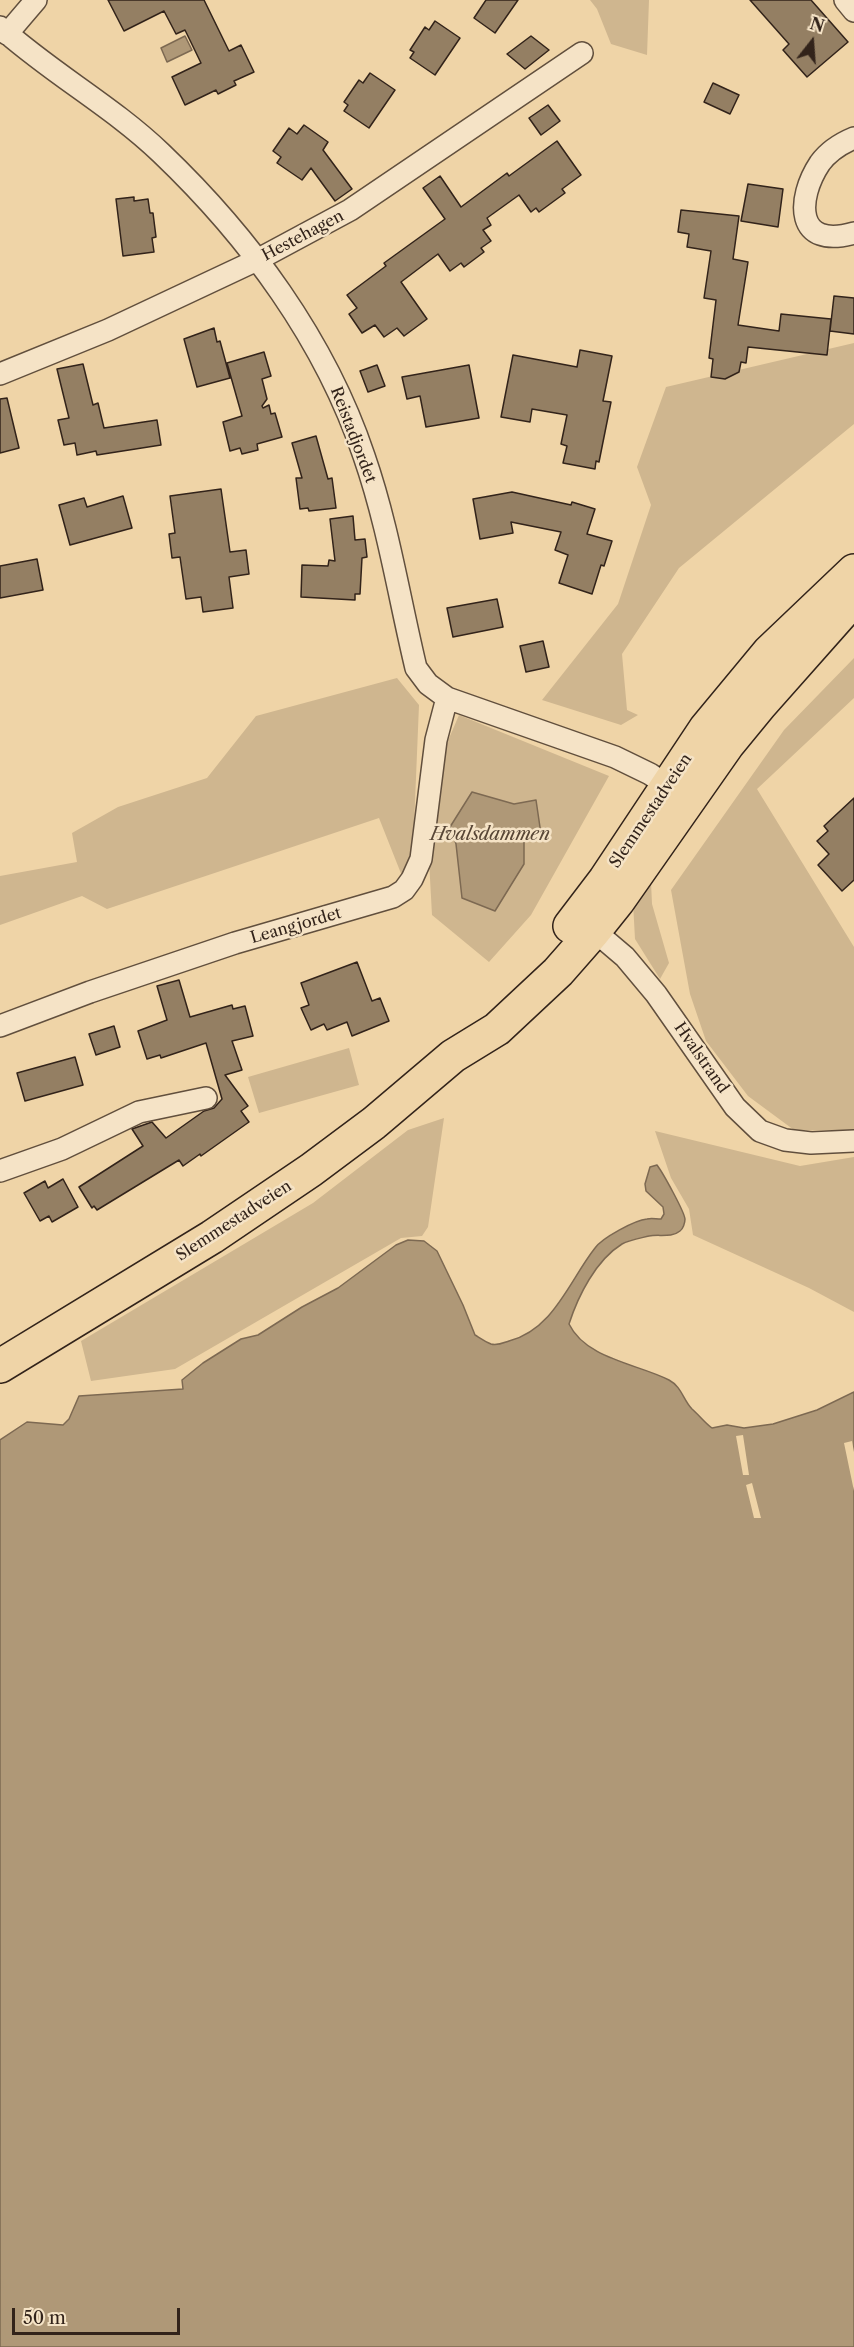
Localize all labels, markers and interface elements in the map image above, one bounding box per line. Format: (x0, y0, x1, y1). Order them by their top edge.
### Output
north arrow (782, 12, 842, 72)
text: N (808, 13, 827, 36)
street label: Hestehagen (259, 206, 347, 266)
street label: Reistadjordet (326, 384, 380, 486)
street label: Slemmestadveien (606, 750, 696, 872)
water label: Hvalsdammen (430, 824, 550, 846)
street label: Leangjordet (248, 904, 344, 948)
street label: Hvalstrand (670, 1019, 732, 1097)
street label: Slemmestadveien (173, 1177, 295, 1265)
scale bar (15, 2296, 183, 2334)
text: 50 m (23, 2307, 66, 2329)

